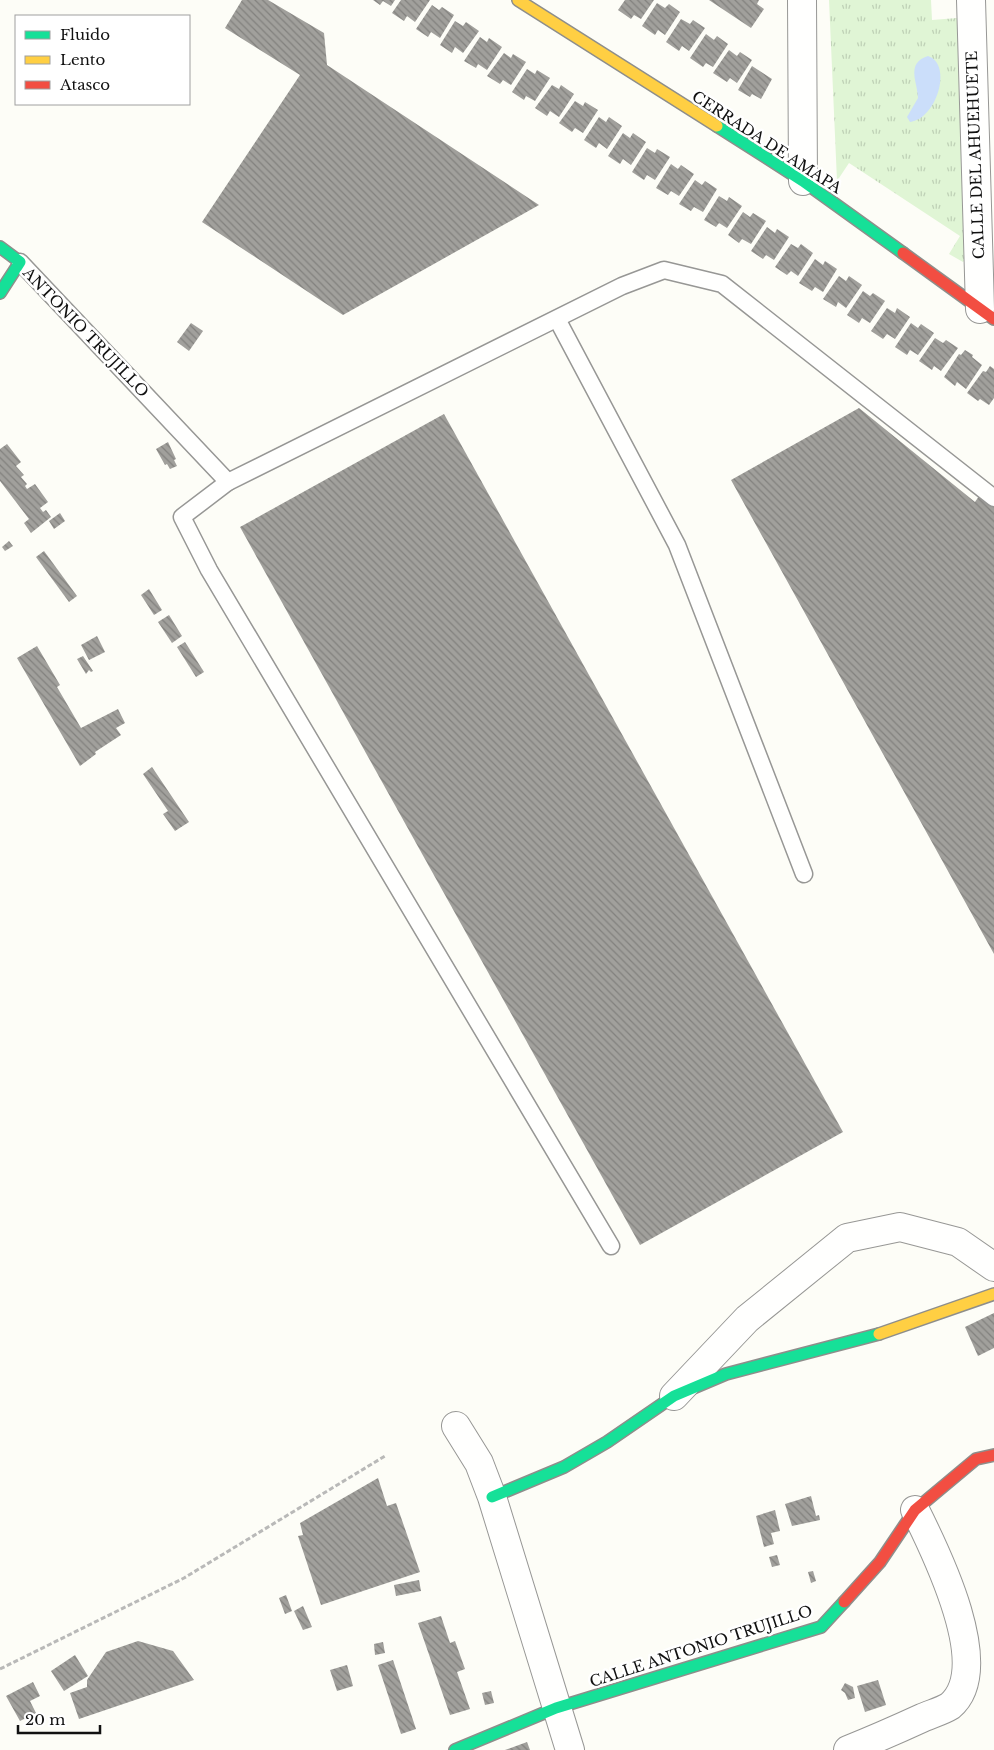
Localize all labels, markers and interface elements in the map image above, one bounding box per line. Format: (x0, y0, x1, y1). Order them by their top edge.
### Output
legend (15, 15, 190, 105)
text: Fluido (60, 25, 110, 44)
text: Lento (60, 50, 106, 69)
street label: CALLE DEL AHUEHUETE (962, 50, 988, 260)
text: Atasco (59, 75, 110, 94)
street label: CERRADA DE AMAPA (689, 87, 846, 198)
street label: ANTONIO TRUJILLO (18, 262, 153, 401)
street label: CALLE ANTONIO TRUJILLO (587, 1601, 815, 1691)
scale bar (18, 1702, 100, 1734)
text: 20 m (25, 1710, 65, 1729)

